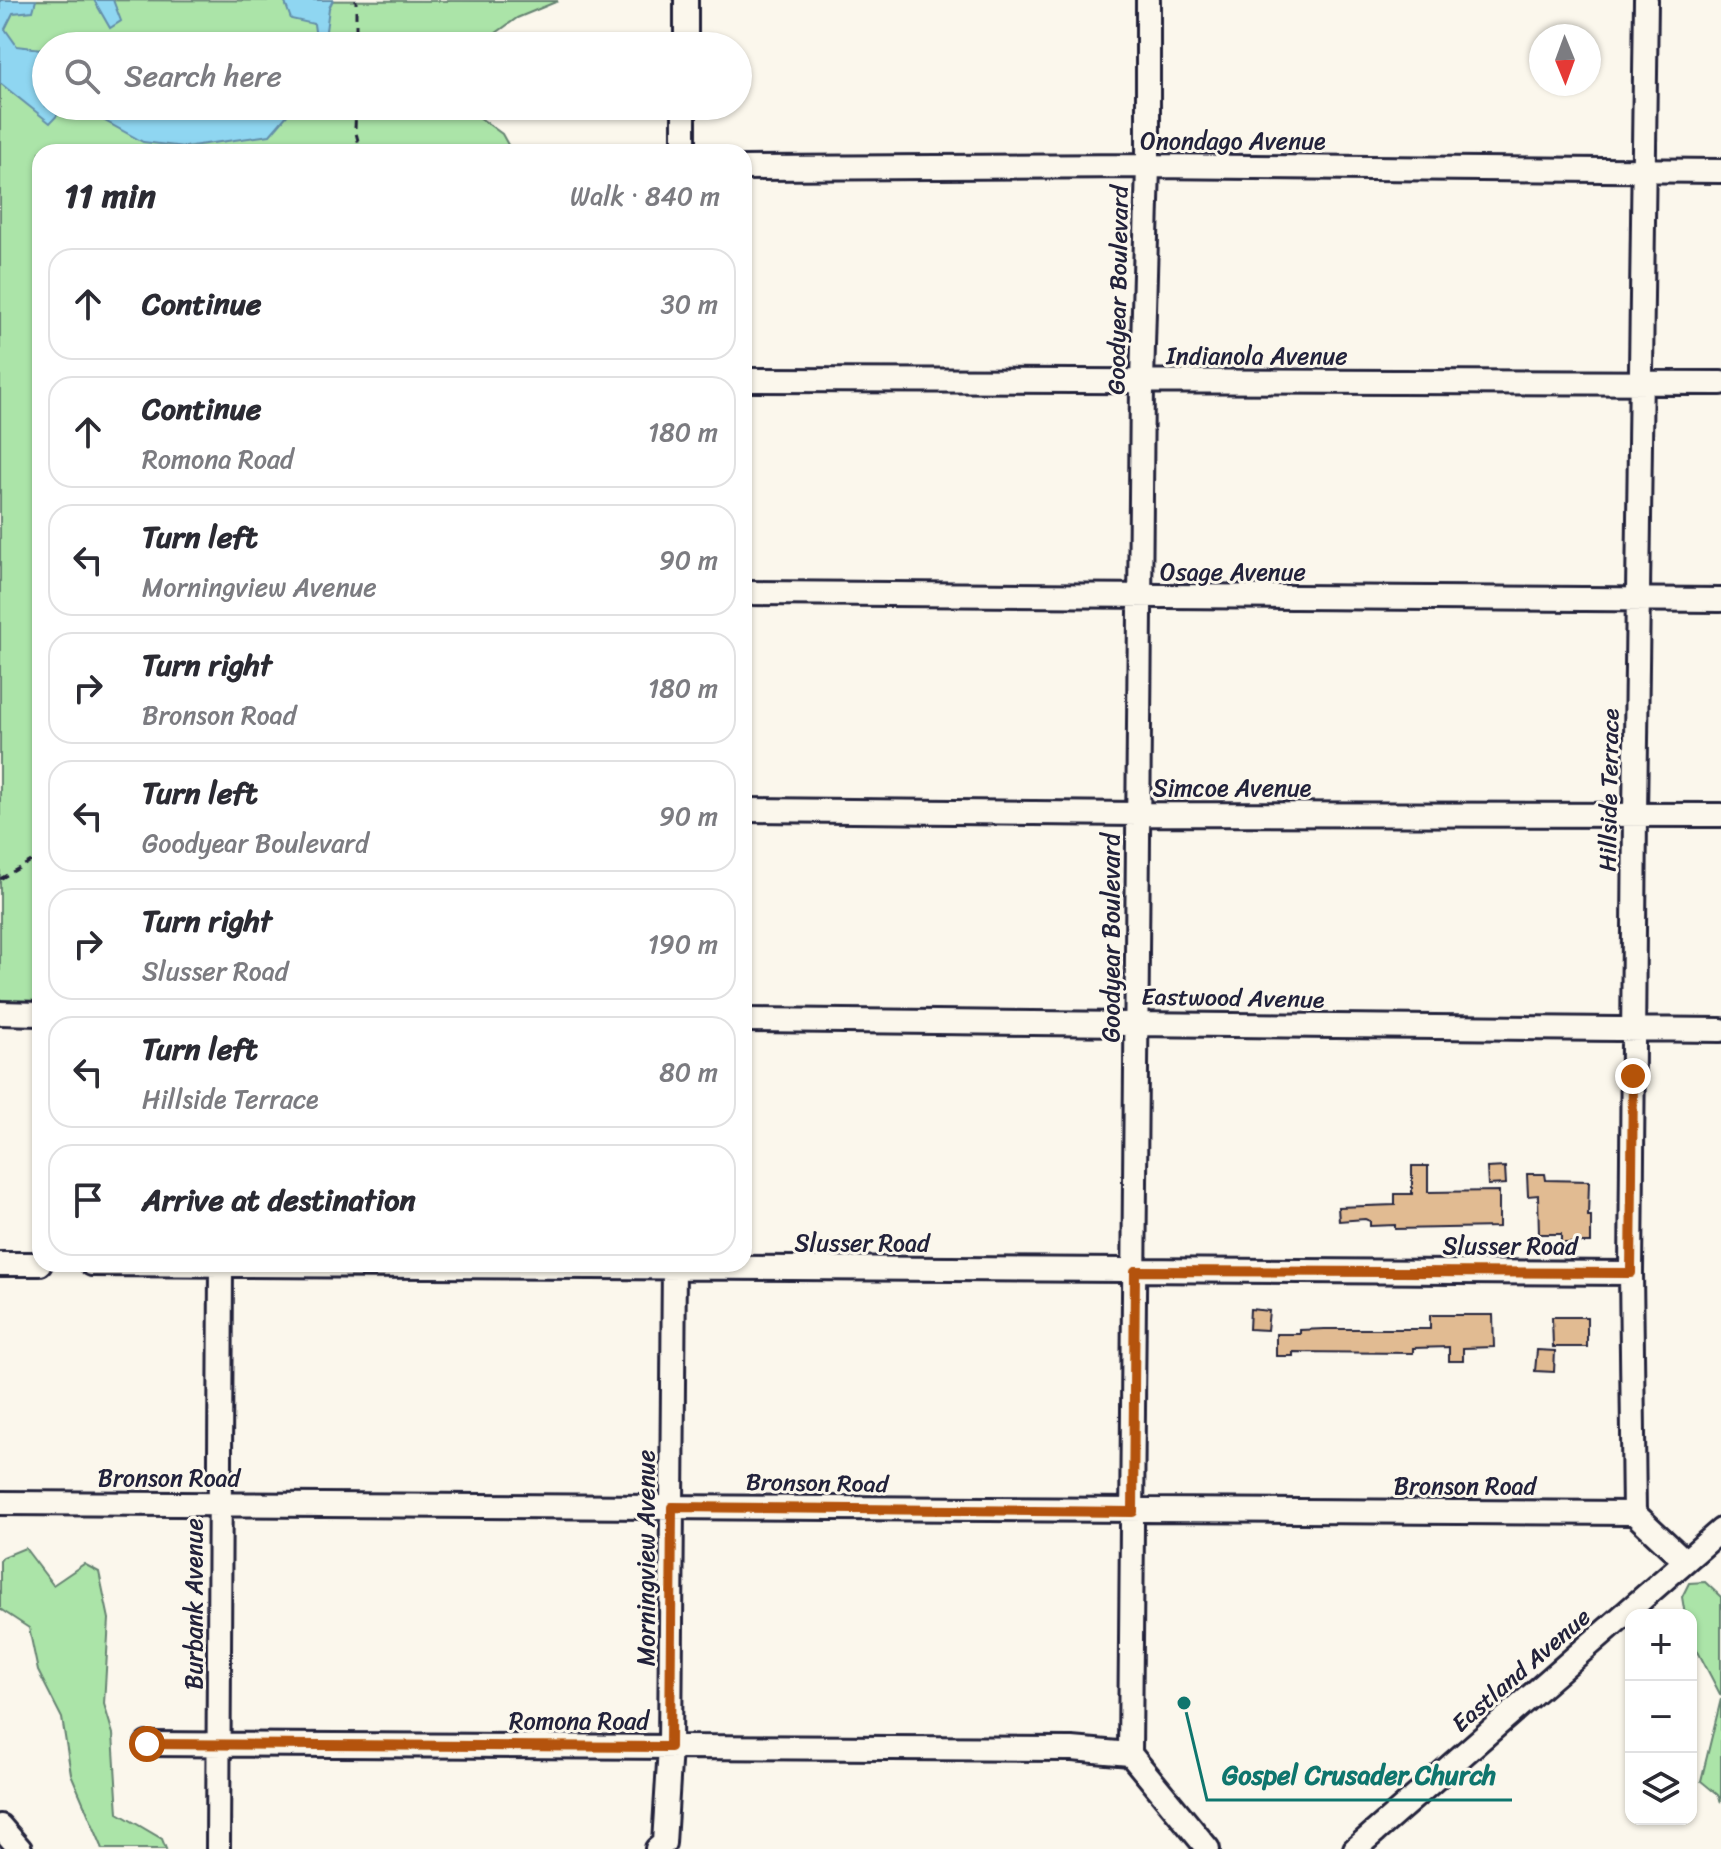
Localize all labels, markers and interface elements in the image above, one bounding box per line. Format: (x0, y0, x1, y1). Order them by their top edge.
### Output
north arrow (1529, 24, 1601, 96)
search box (32, 32, 752, 120)
text: Search here (124, 49, 282, 103)
icon: search (60, 54, 104, 98)
street label: Onondago Avenue (1140, 120, 1326, 162)
text: 11 min (64, 166, 156, 226)
text: Walk · 840 m (570, 173, 720, 219)
street label: Goodyear Boulevard (1095, 183, 1141, 395)
text: Continue (142, 277, 261, 331)
text: 30 m (661, 281, 718, 327)
icon: ahead (66, 282, 110, 326)
street label: Indianola Avenue (1165, 335, 1348, 377)
text: Continue (142, 382, 261, 436)
text: 180 m (648, 409, 718, 455)
icon: ahead (66, 410, 110, 454)
text: Romona Road (142, 436, 294, 482)
text: Turn left (142, 510, 258, 564)
text: 90 m (659, 537, 718, 583)
icon: left (66, 538, 110, 582)
street label: Osage Avenue (1160, 551, 1306, 593)
text: Morningview Avenue (142, 564, 377, 610)
text: Turn right (142, 638, 272, 692)
text: 180 m (648, 665, 718, 711)
icon: right (66, 666, 110, 710)
text: Bronson Road (142, 692, 296, 738)
street label: Hillside Terrace (1587, 708, 1631, 872)
text: Turn left (142, 766, 258, 820)
street label: Simcoe Avenue (1153, 767, 1312, 809)
text: 90 m (659, 793, 718, 839)
icon: left (66, 794, 110, 838)
text: Goodyear Boulevard (142, 820, 369, 866)
street label: Goodyear Boulevard (1090, 831, 1132, 1043)
text: Turn right (142, 894, 272, 948)
text: 190 m (648, 921, 718, 967)
icon: right (66, 922, 110, 966)
text: Slusser Road (142, 948, 288, 994)
street label: Eastwood Avenue (1141, 975, 1325, 1021)
text: Turn left (142, 1022, 258, 1076)
text: 80 m (659, 1049, 718, 1095)
icon: left (66, 1050, 110, 1094)
route end (1615, 1058, 1651, 1094)
text: Hillside Terrace (142, 1076, 319, 1122)
text: Arrive at destination (142, 1173, 416, 1227)
icon: arrive (66, 1178, 110, 1222)
street label: Slusser Road (794, 1222, 931, 1264)
street label: Slusser Road (1442, 1225, 1579, 1267)
street label: Morningview Avenue (625, 1450, 667, 1666)
street label: Bronson Road (98, 1457, 242, 1499)
street label: Bronson Road (745, 1461, 890, 1505)
street label: Bronson Road (1394, 1465, 1538, 1507)
street label: Burbank Avenue (173, 1518, 215, 1690)
street label: Eastland Avenue (1441, 1597, 1601, 1743)
map controls (1625, 1609, 1697, 1825)
button: + (1625, 1609, 1697, 1681)
button: − (1625, 1681, 1697, 1753)
street label: Romona Road (509, 1700, 650, 1742)
route start (129, 1726, 165, 1762)
callout: Gospel Crusader Church (1207, 1750, 1512, 1800)
text: Gospel Crusader Church (1222, 1752, 1496, 1798)
button: layers (1625, 1753, 1697, 1825)

